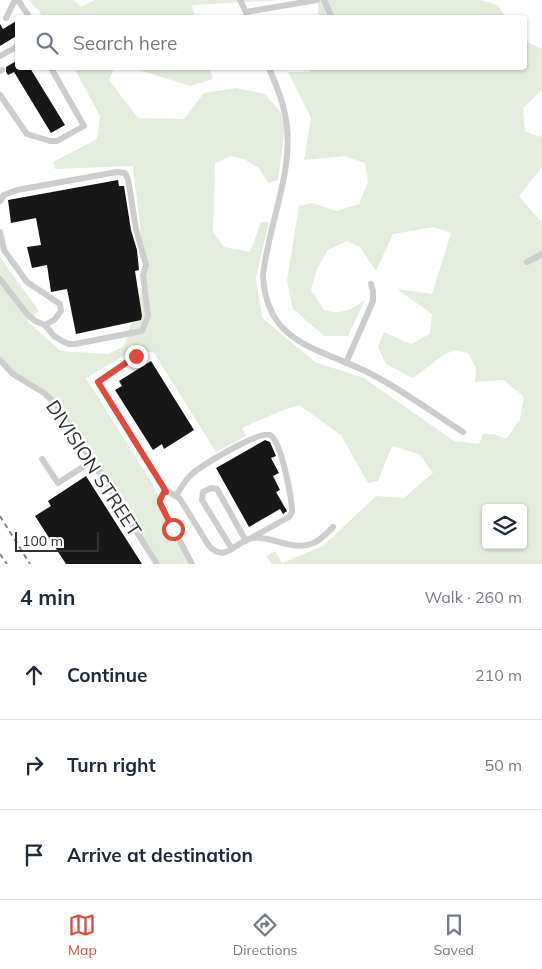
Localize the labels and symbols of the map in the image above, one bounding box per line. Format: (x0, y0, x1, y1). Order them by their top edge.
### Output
route end (125, 345, 148, 368)
street label: DIVISION STREET (41, 395, 147, 541)
route start (162, 518, 185, 541)
scale bar (15, 529, 99, 552)

